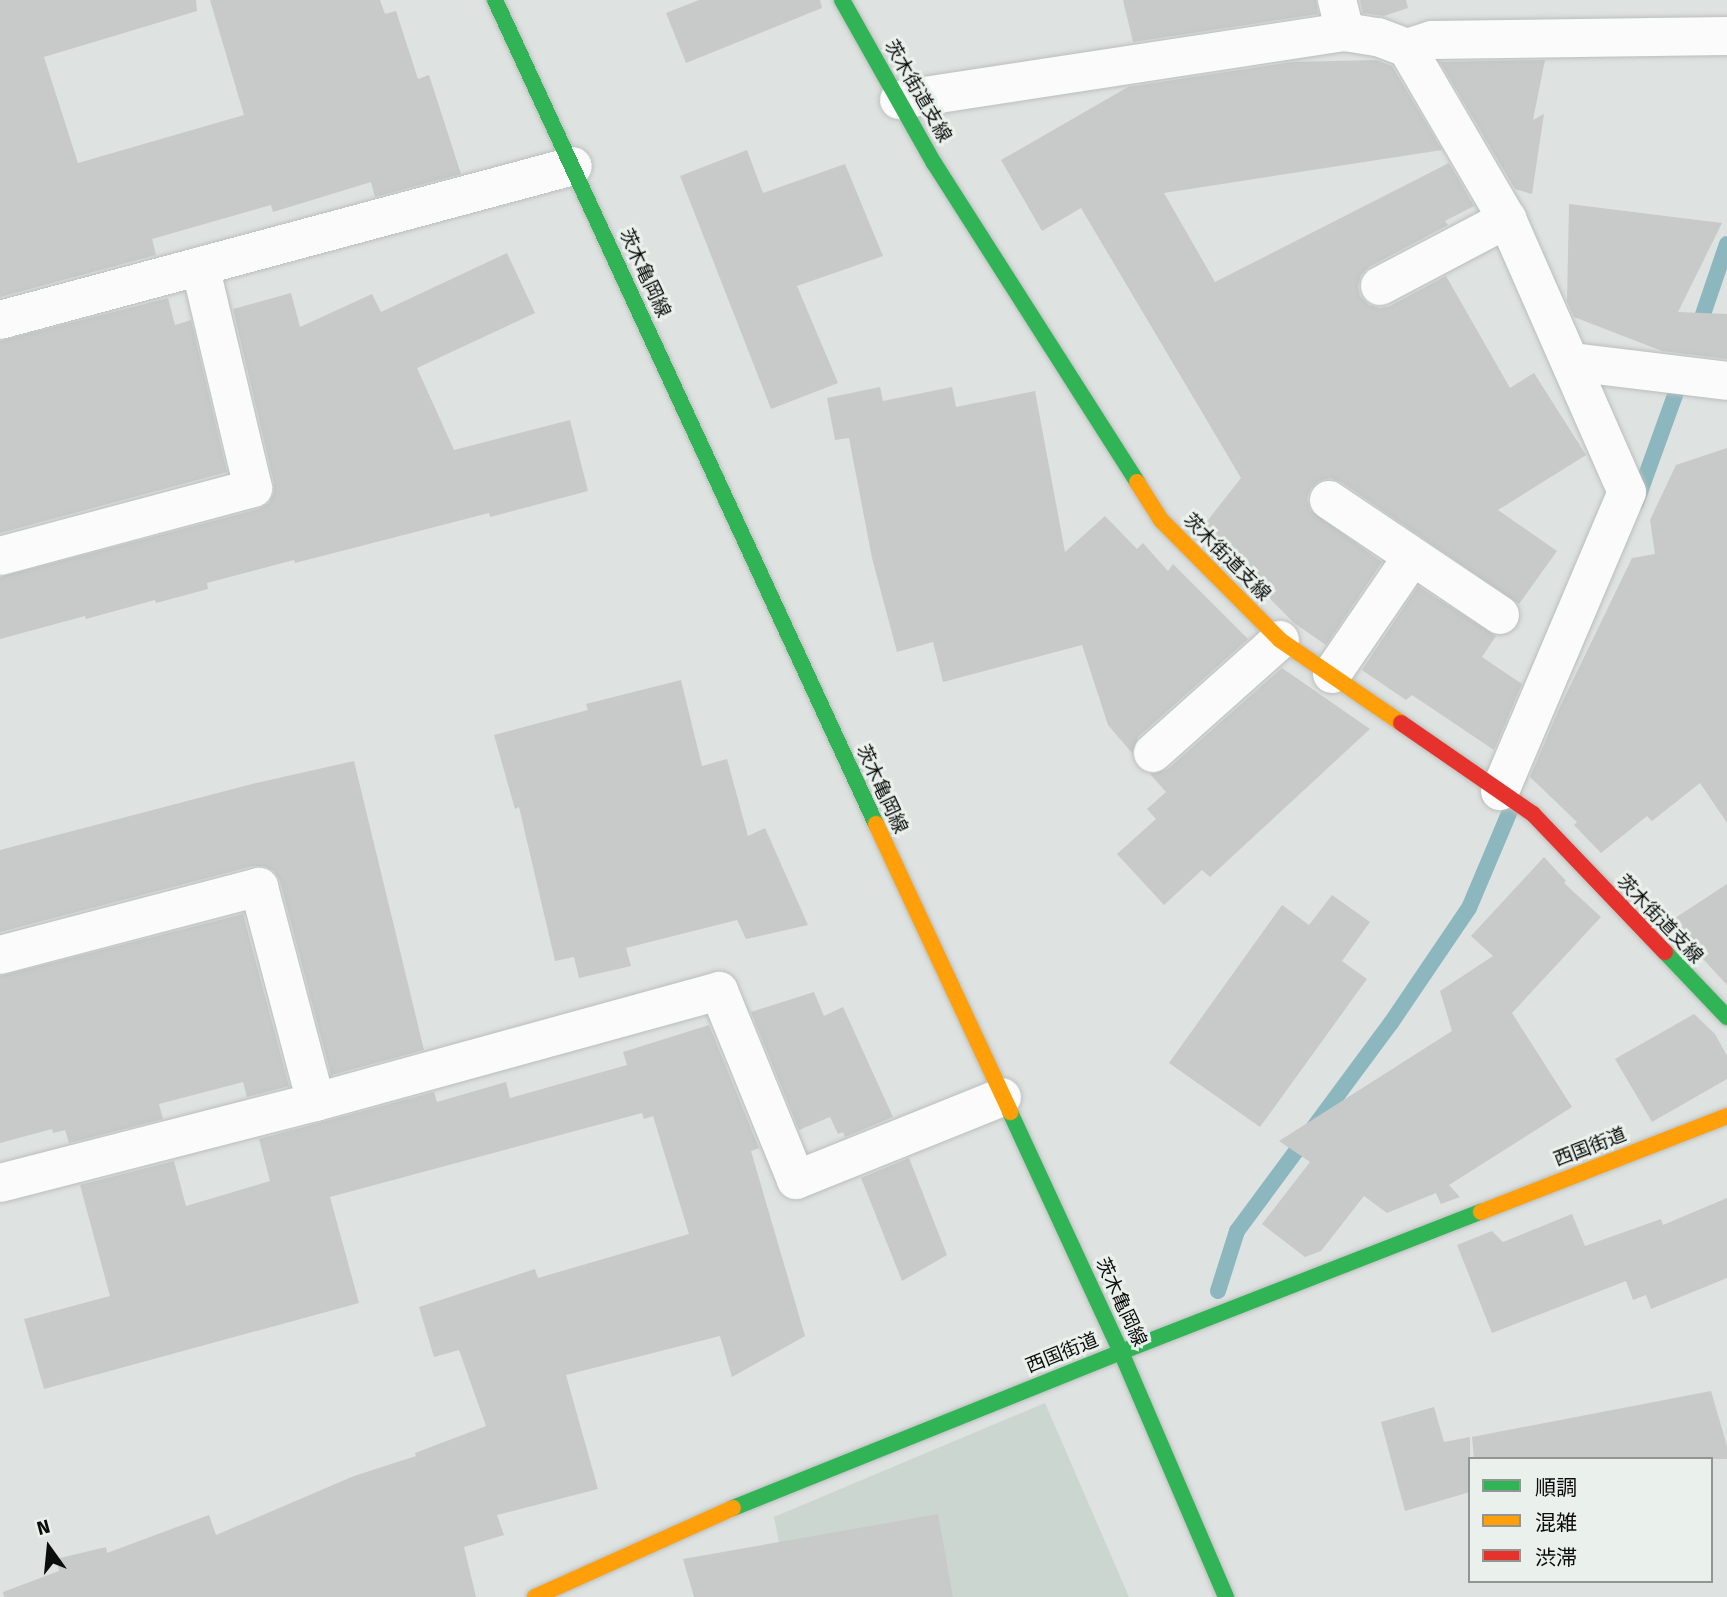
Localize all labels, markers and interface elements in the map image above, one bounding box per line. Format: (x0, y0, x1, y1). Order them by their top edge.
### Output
street label: 茨木街道支線 (880, 36, 956, 146)
street label: 茨木亀岡線 (615, 225, 675, 321)
street label: 茨木街道支線 (1179, 509, 1275, 605)
street label: 茨木亀岡線 (852, 741, 912, 837)
street label: 茨木街道支線 (1612, 870, 1708, 968)
street label: 西国街道 (1550, 1123, 1630, 1171)
street label: 茨木亀岡線 (1091, 1254, 1151, 1350)
street label: 西国街道 (1022, 1328, 1102, 1378)
legend (1468, 1457, 1713, 1583)
text: 順調 (1535, 1475, 1577, 1501)
text: 混雑 (1535, 1510, 1577, 1536)
north arrow (14, 1513, 84, 1583)
text: N (34, 1514, 52, 1540)
text: 渋滞 (1535, 1545, 1577, 1571)

